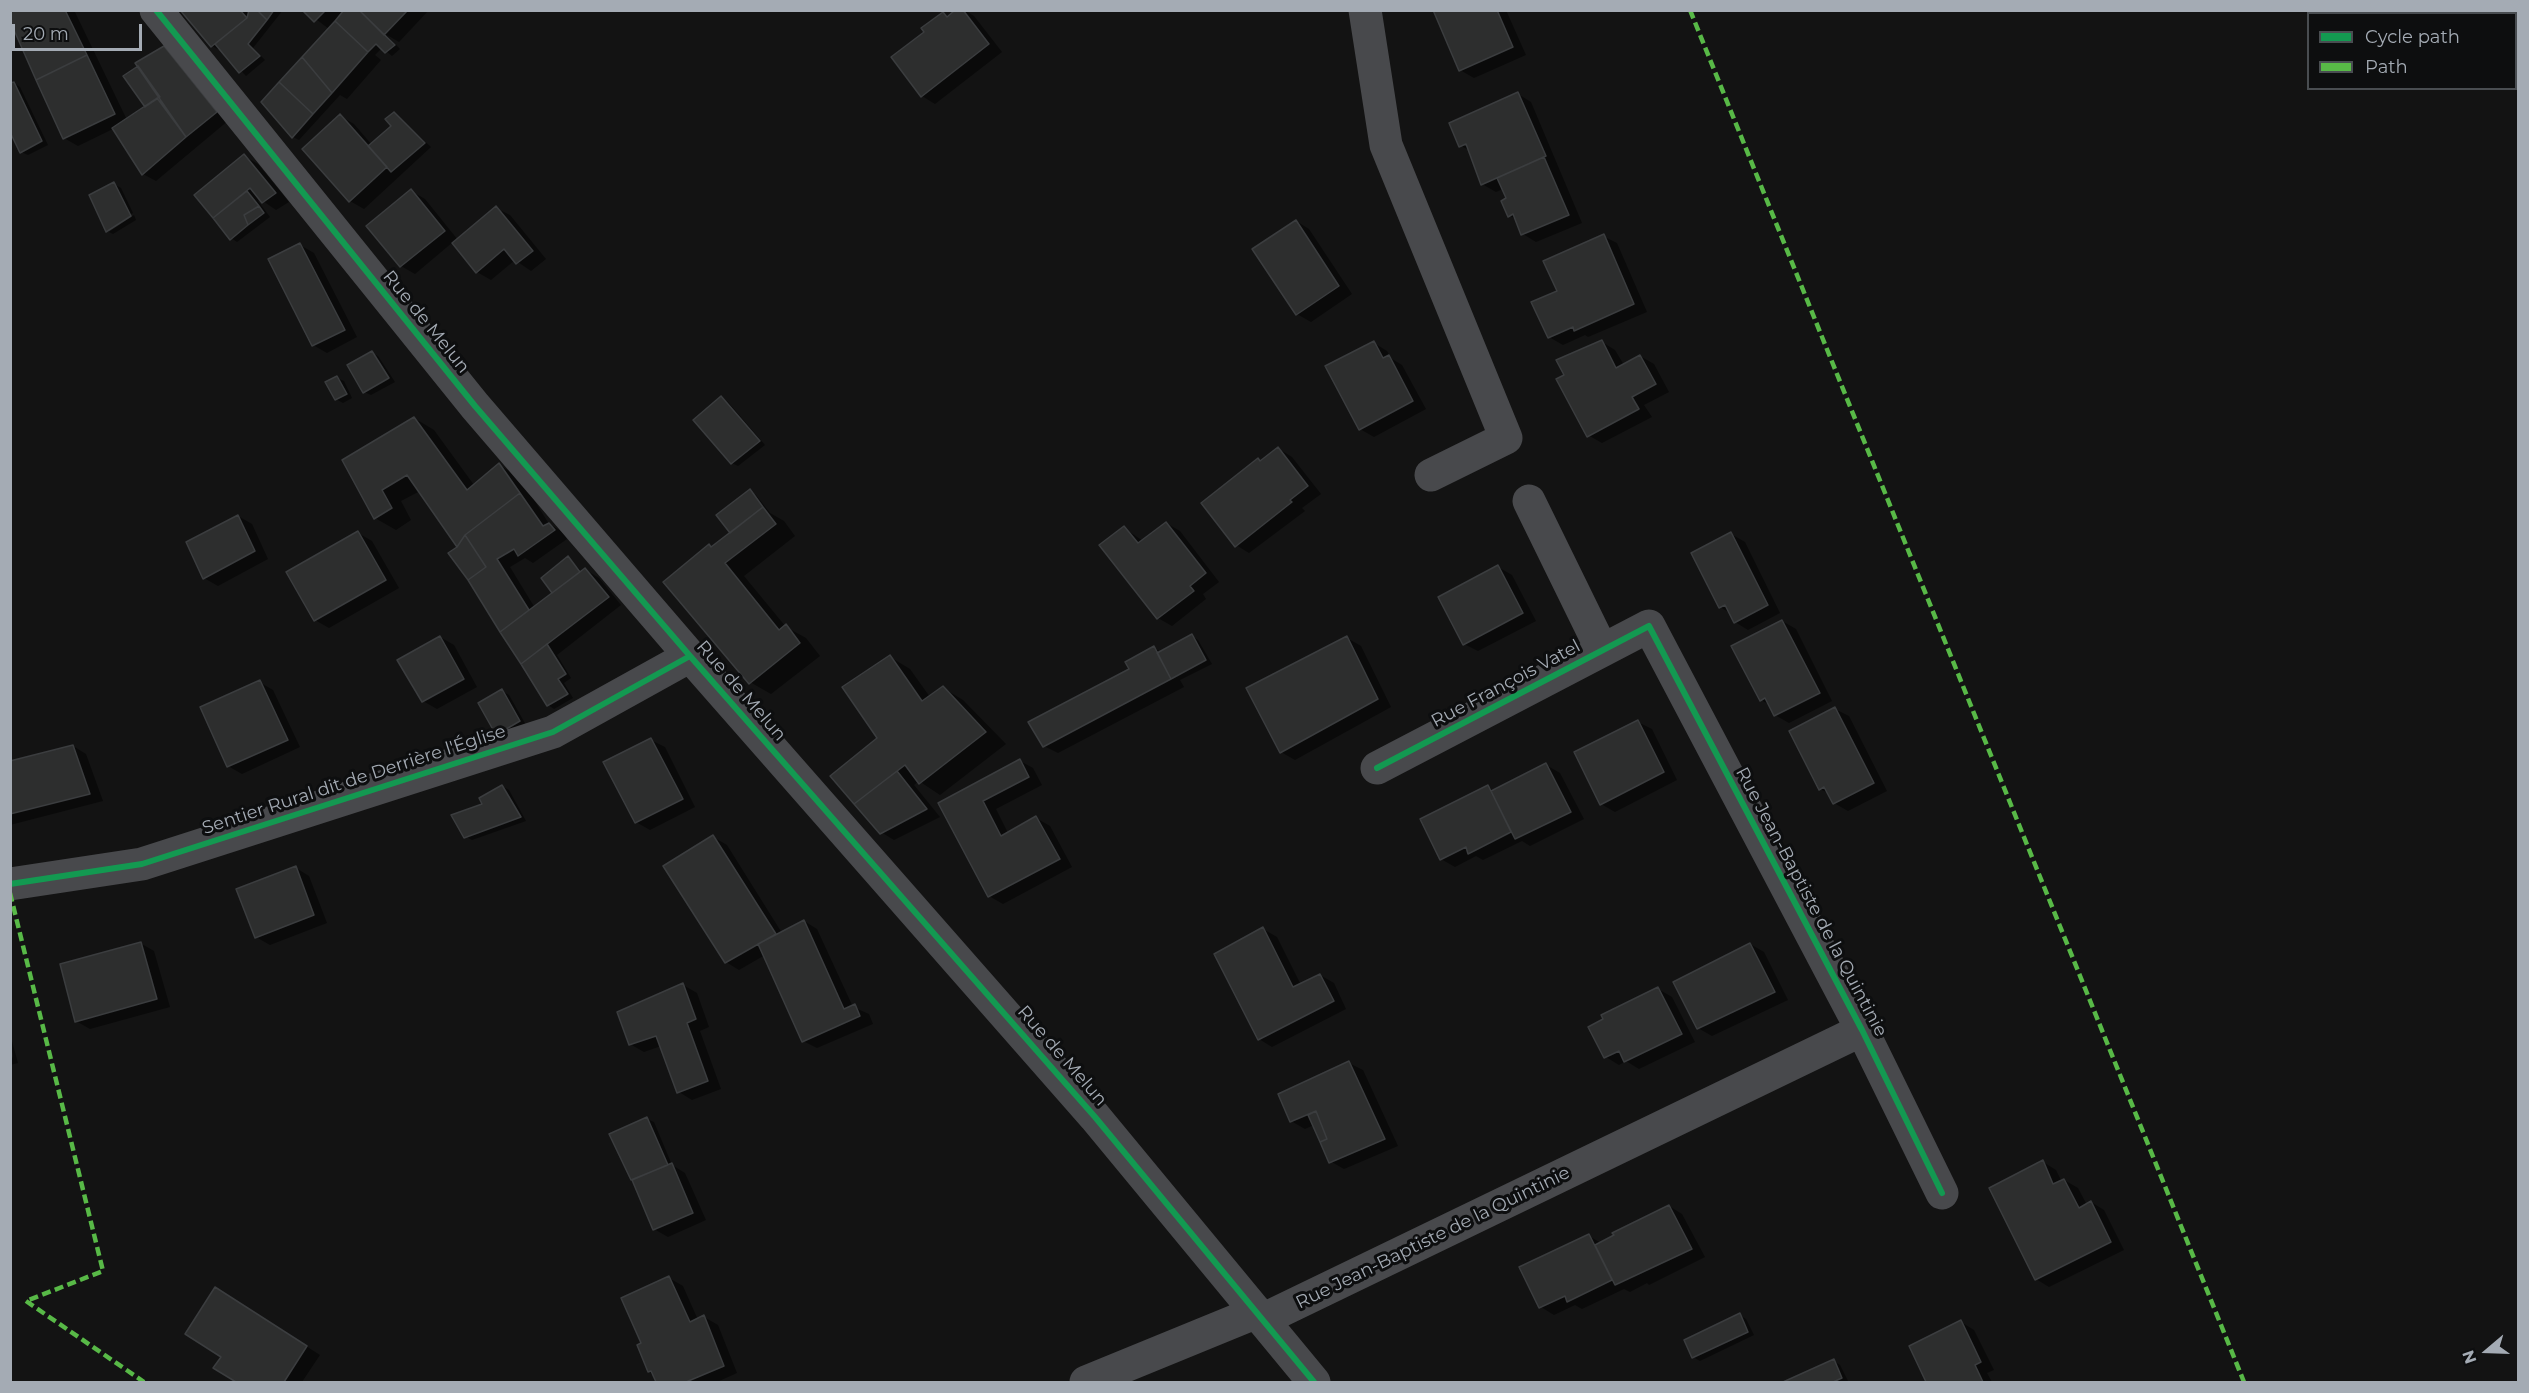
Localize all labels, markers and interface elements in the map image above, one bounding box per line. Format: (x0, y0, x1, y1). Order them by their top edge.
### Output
scale bar (15, 12, 146, 50)
legend (2307, 12, 2517, 90)
text: 20 m (23, 23, 69, 45)
text: Cycle path (2365, 26, 2460, 48)
text: Path (2365, 56, 2408, 78)
street label: Rue de Melun (378, 266, 474, 378)
street label: Rue de Melun (692, 636, 790, 746)
street label: Rue François Vatel (1428, 636, 1584, 732)
street label: Sentier Rural dit de Derrière l'Église (200, 721, 508, 839)
street label: Rue Jean-Baptiste de la Quintinie (1731, 764, 1891, 1040)
street label: Rue de Melun (1013, 1001, 1111, 1111)
street label: Rue Jean-Baptiste de la Quintinie (1293, 1162, 1573, 1314)
north arrow (2457, 1321, 2517, 1381)
text: N (2458, 1348, 2481, 1366)

